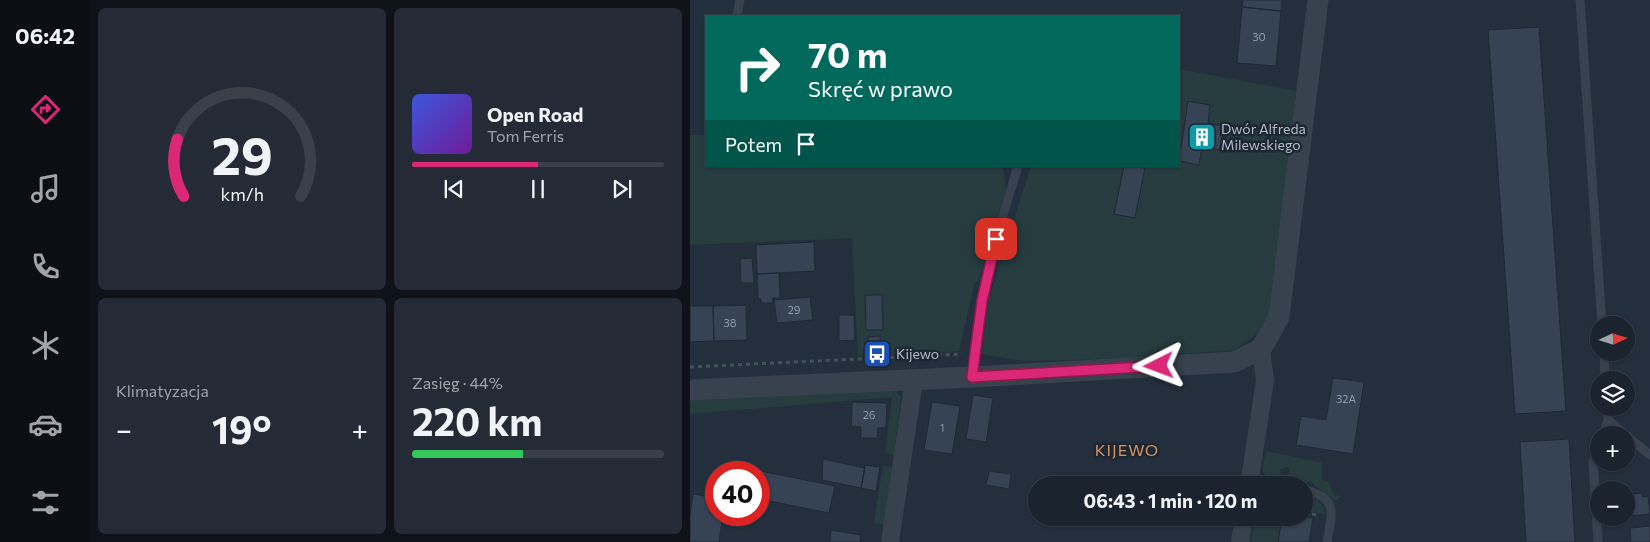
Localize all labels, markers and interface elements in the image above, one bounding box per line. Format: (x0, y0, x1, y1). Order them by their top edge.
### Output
text: 06:42 (15, 22, 75, 49)
house number: 30 (1252, 30, 1266, 43)
text: 70 m (808, 32, 888, 75)
icon: right (725, 35, 790, 100)
text: Skręć w prawo (808, 75, 953, 102)
icon: directions (28, 92, 63, 127)
text: Open Road (487, 103, 583, 126)
place label: Dwór Alfreda Milewskiego (1221, 120, 1306, 153)
text: 29 (211, 122, 273, 186)
building icon: Dwór Alfreda Milewskiego (1187, 122, 1217, 152)
text: Tom Ferris (487, 126, 564, 145)
icon: arrive (792, 130, 820, 158)
text: Potem (725, 133, 782, 156)
icon: music (28, 171, 63, 206)
icon: previous (440, 175, 468, 203)
icon: pause (524, 175, 552, 203)
icon: next (608, 175, 636, 203)
text: km/h (220, 183, 264, 205)
pin (975, 218, 1017, 260)
icon: arrive (982, 225, 1010, 253)
icon: phone (28, 249, 63, 284)
house number: 29 (788, 303, 801, 316)
house number: 38 (724, 316, 737, 329)
north arrow (1590, 316, 1635, 361)
map controls (1590, 316, 1635, 526)
icon: climate (28, 328, 63, 363)
bus stop icon: Kijewo (862, 339, 892, 369)
position arrow (1132, 339, 1184, 391)
place label: Kijewo (896, 345, 939, 362)
button: layers (1590, 371, 1635, 416)
text: Zasięg · 44% (412, 373, 503, 392)
text: Klimatyzacja (116, 381, 209, 400)
house number: 32A (1336, 392, 1356, 405)
text: 220 km (412, 397, 542, 444)
text: 19° (212, 405, 272, 452)
icon: car (28, 407, 63, 442)
house number: 26 (863, 408, 876, 421)
text: − (116, 412, 132, 446)
text: + (352, 412, 368, 446)
house number: 1 (940, 421, 944, 434)
button: + (1590, 426, 1635, 471)
district label: KIJEWO (1095, 440, 1159, 459)
speed limit sign: 40 (705, 461, 770, 526)
button: − (1590, 481, 1635, 526)
icon: filters (28, 485, 63, 520)
text: 06:43 · 1 min · 120 m (1084, 489, 1257, 512)

